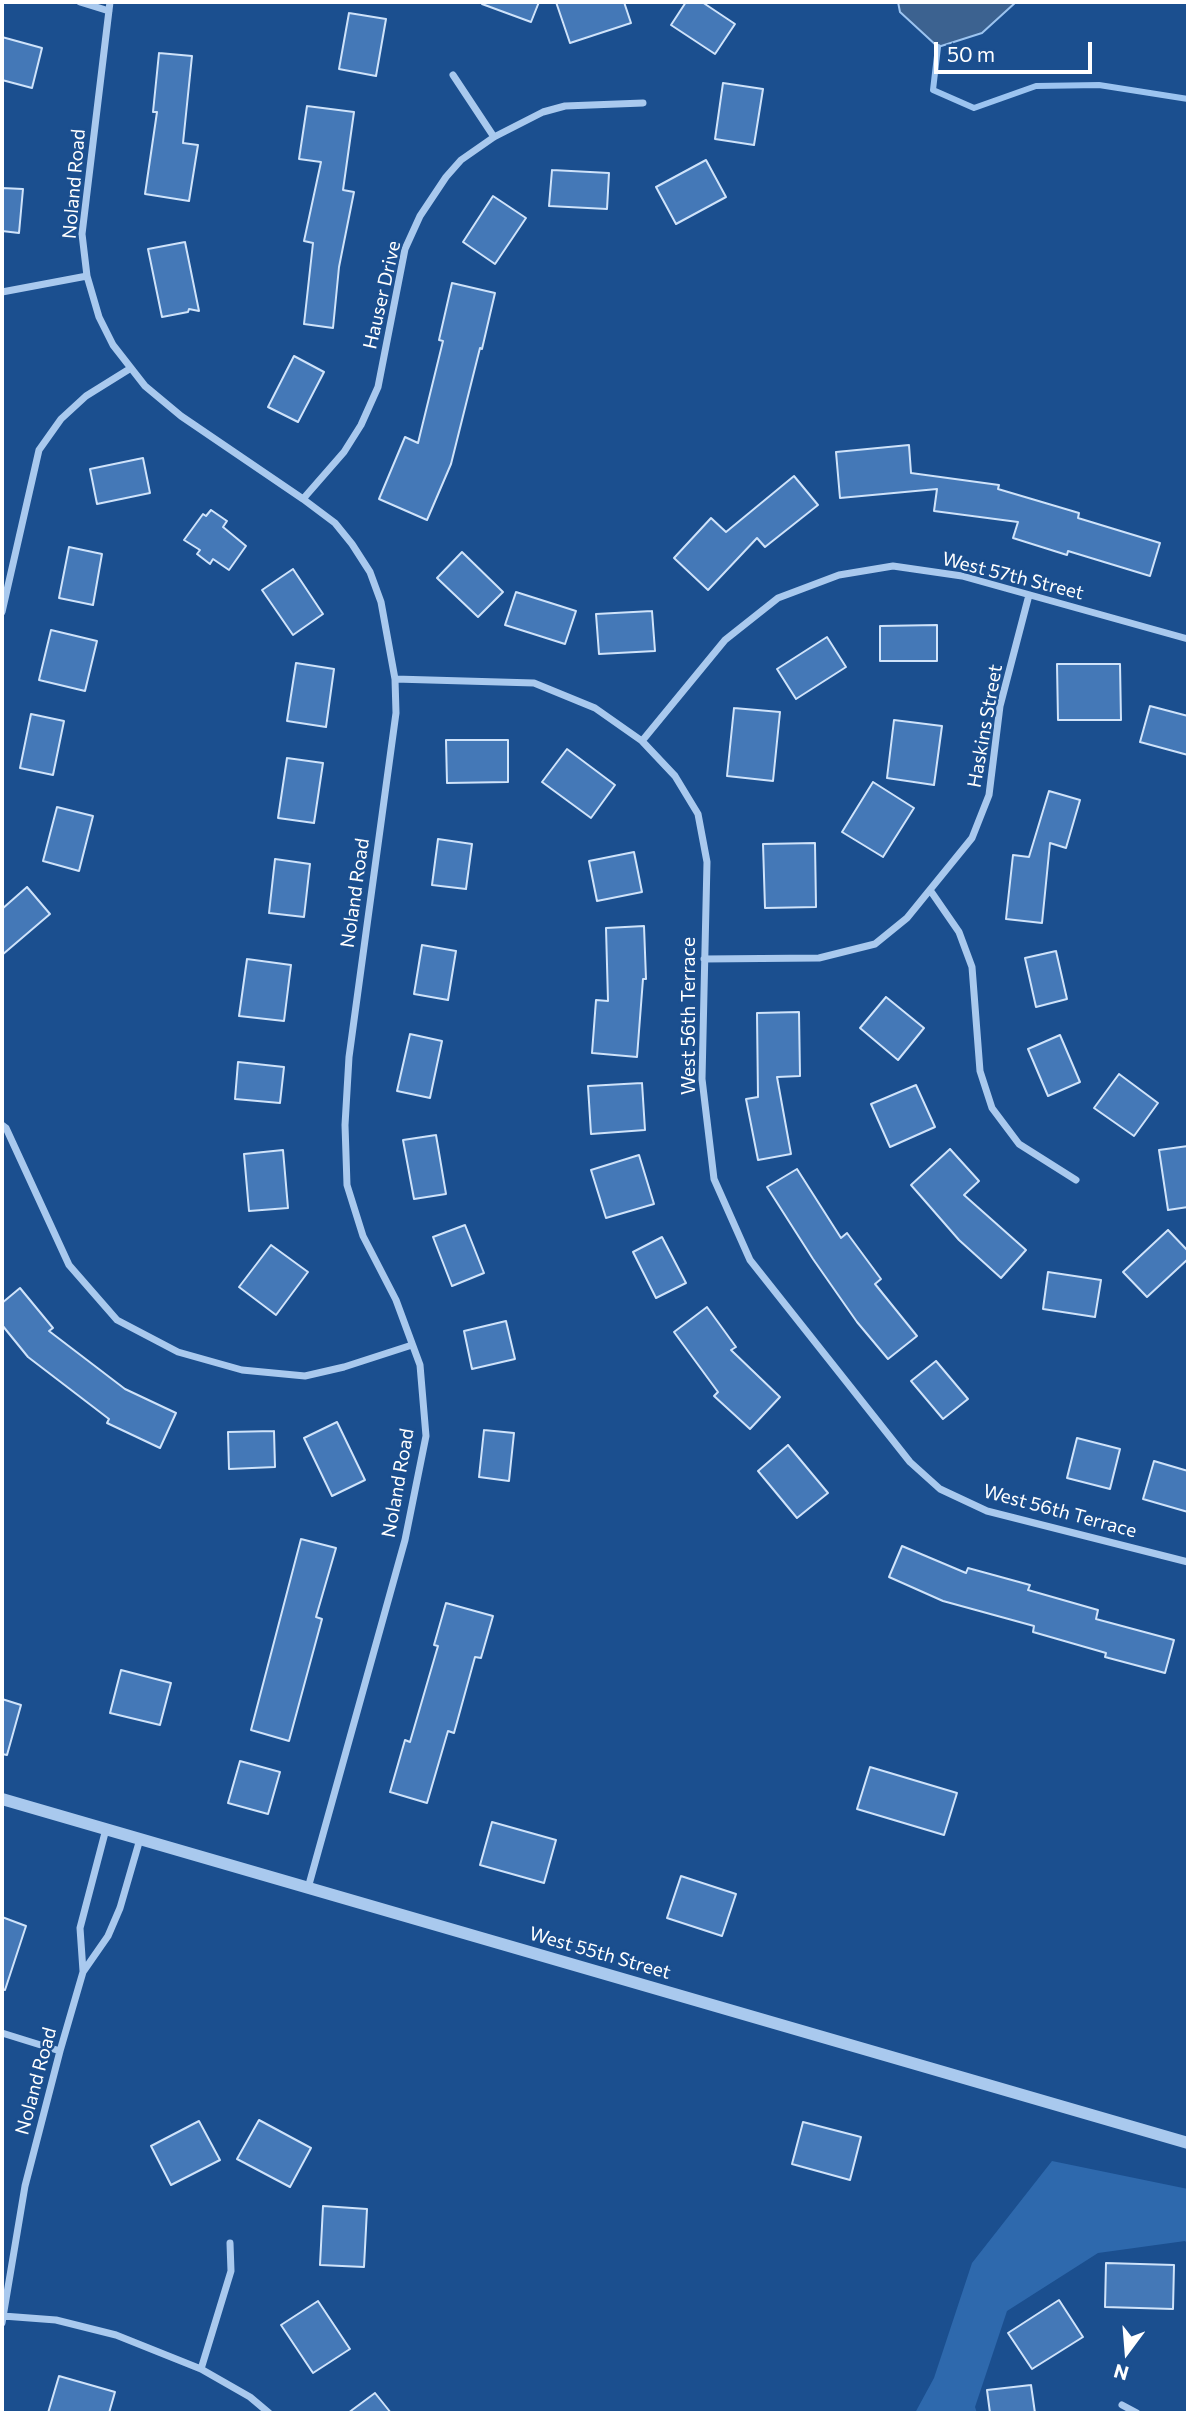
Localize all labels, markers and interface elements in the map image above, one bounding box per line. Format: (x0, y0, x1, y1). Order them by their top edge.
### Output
scale bar (938, 28, 1096, 72)
text: 50 m (947, 41, 995, 66)
street label: Noland Road (58, 128, 90, 240)
street label: Hauser Drive (358, 239, 406, 351)
street label: West 57th Street (940, 547, 1086, 605)
street label: Haskins Street (963, 663, 1007, 789)
street label: Noland Road (336, 837, 374, 949)
street label: West 56th Terrace (678, 937, 700, 1095)
street label: Noland Road (377, 1427, 419, 1539)
street label: West 56th Terrace (981, 1480, 1139, 1542)
street label: West 55th Street (527, 1922, 673, 1984)
street label: Noland Road (11, 2025, 61, 2137)
north arrow (1092, 2317, 1162, 2387)
text: N (1111, 2360, 1131, 2386)

